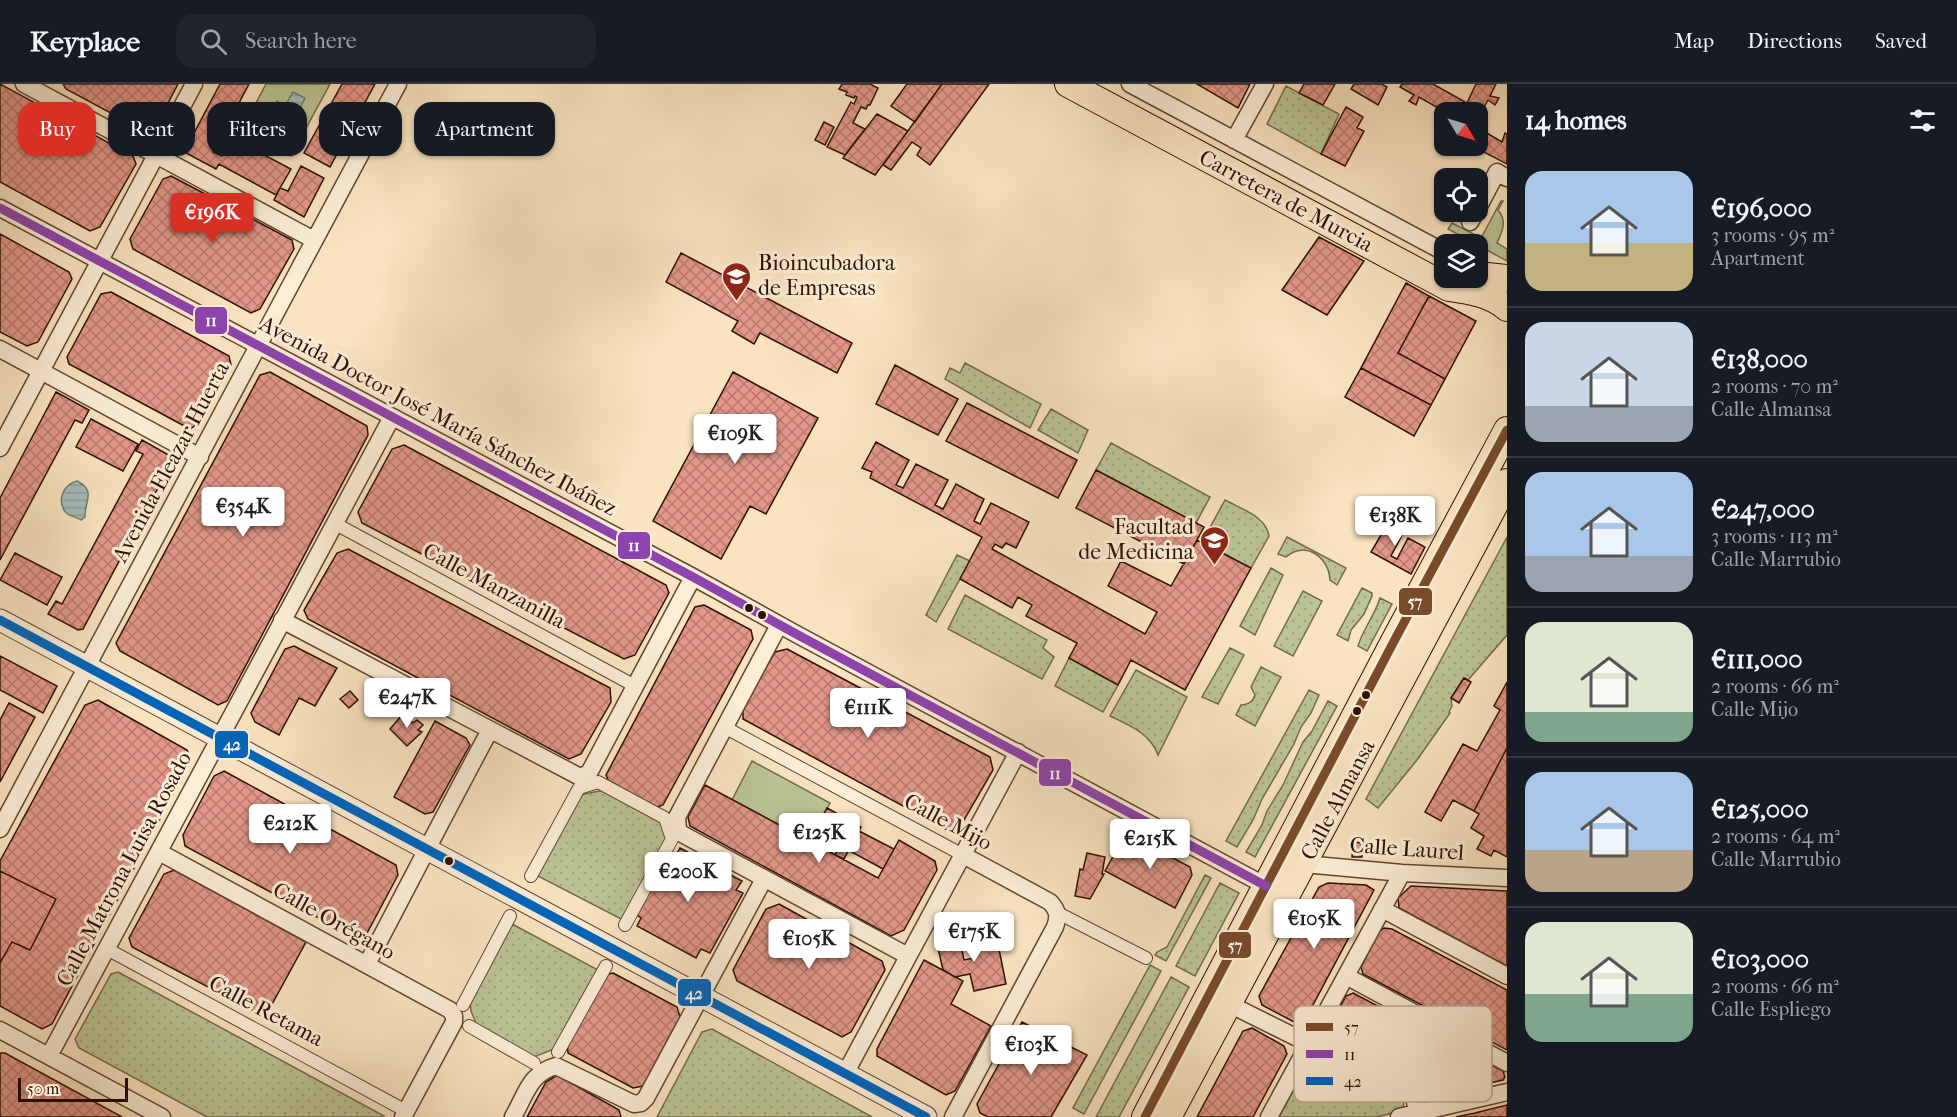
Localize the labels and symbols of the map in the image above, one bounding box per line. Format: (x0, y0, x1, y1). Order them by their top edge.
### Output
north arrow (1434, 102, 1488, 156)
street label: Carretera de Murcia (1195, 144, 1378, 258)
pin: €196K (170, 193, 254, 244)
place label: Bioincubadora de Empresas (758, 250, 896, 301)
school or university icon: Bioincubadora de Empresas (721, 260, 753, 302)
line badge: 11 (194, 306, 228, 335)
street label: Avenida Doctor José María Sánchez Ibáñez (254, 310, 621, 522)
text: 11 (205, 311, 217, 330)
street label: Avenida Eleazar Huerta (107, 356, 235, 568)
pin: €109K (693, 414, 777, 465)
pin: €354K (201, 487, 285, 538)
pin: €138K (1353, 496, 1437, 547)
place label: Facultad de Medicina (1078, 514, 1195, 565)
school or university icon: Facultad de Medicina (1199, 524, 1231, 566)
line badge: 11 (617, 531, 651, 560)
text: 11 (628, 536, 640, 555)
street label: Calle Manzanilla (418, 538, 570, 635)
line badge: 57 (1398, 587, 1433, 616)
text: 57 (1408, 592, 1423, 611)
unlabelled marker (743, 602, 755, 614)
unlabelled marker (756, 609, 768, 621)
pin: €247K (365, 678, 449, 729)
pin: €111K (826, 688, 910, 739)
unlabelled marker (1360, 689, 1372, 701)
unlabelled marker (1351, 705, 1363, 717)
line badge: 42 (214, 730, 249, 759)
text: 42 (222, 735, 241, 755)
street label: Calle Almansa (1295, 735, 1381, 865)
street label: Calle Matrona Luisa Rosado (51, 747, 197, 991)
line badge: 11 (1038, 758, 1072, 787)
text: 11 (1049, 764, 1061, 783)
street label: Calle Mijo (900, 788, 996, 856)
pin: €212K (248, 804, 332, 855)
pin: €125K (777, 813, 861, 864)
pin: €215K (1108, 819, 1192, 870)
street label: Calle Laurel (1349, 832, 1465, 866)
pin: €200K (646, 852, 730, 903)
unlabelled marker (443, 855, 455, 867)
street label: Calle Orégano (268, 877, 400, 965)
pin: €105K (1272, 899, 1356, 950)
pin: €175K (932, 912, 1016, 963)
pin: €105K (767, 919, 851, 970)
line badge: 57 (1218, 931, 1252, 959)
text: 57 (1228, 936, 1243, 955)
street label: Calle Retama (204, 970, 328, 1052)
line badge: 42 (677, 978, 712, 1007)
text: 42 (684, 984, 703, 1004)
legend (1294, 1006, 1492, 1102)
text: 57 (1344, 1018, 1359, 1037)
pin: €103K (989, 1025, 1073, 1076)
text: 11 (1344, 1045, 1355, 1064)
text: 42 (1344, 1072, 1362, 1091)
scale bar (18, 1075, 128, 1102)

